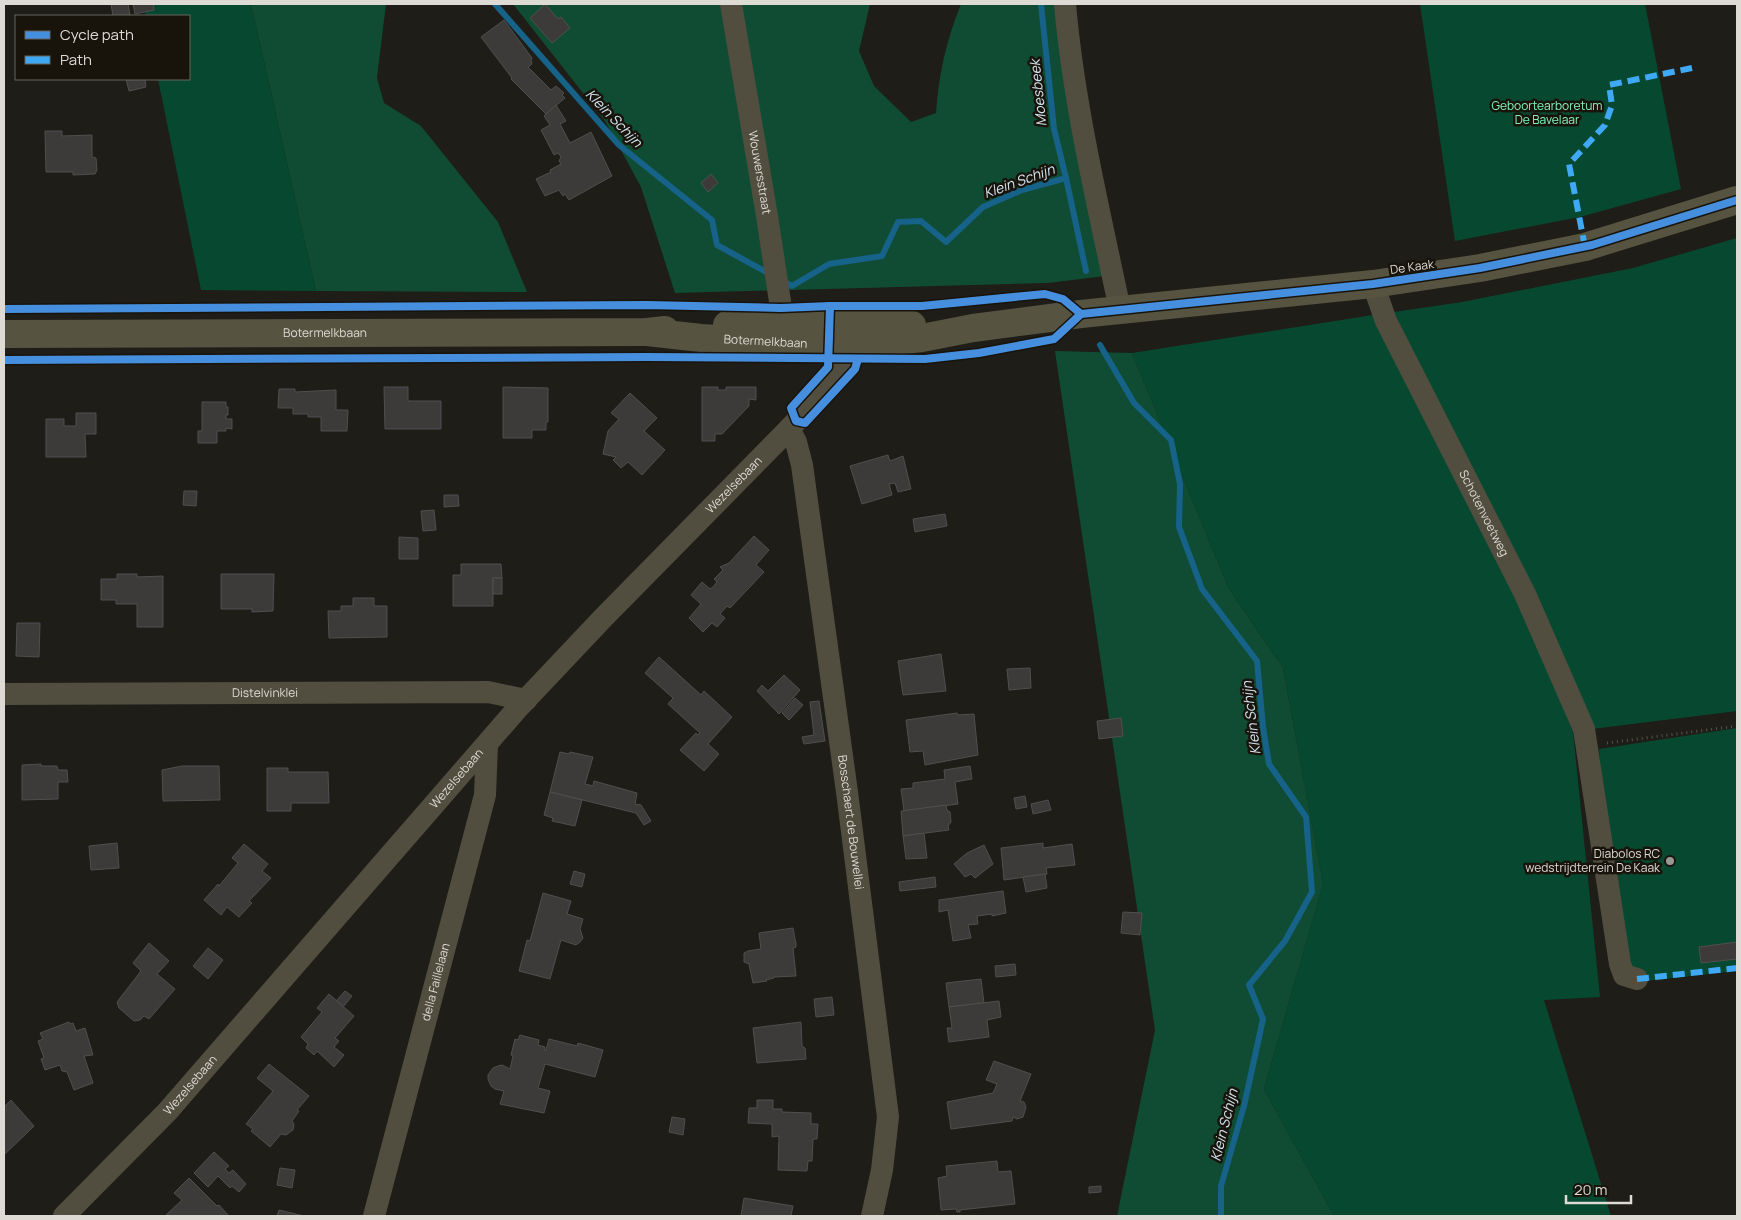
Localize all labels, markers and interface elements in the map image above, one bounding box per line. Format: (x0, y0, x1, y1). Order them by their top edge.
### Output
legend (15, 15, 190, 80)
text: Cycle path (60, 24, 134, 45)
text: Path (60, 49, 92, 70)
water label: Moesbeek (1024, 57, 1050, 127)
water label: Klein Schijn (582, 84, 647, 151)
park label: Geboortearboretum De Bavelaar (1491, 97, 1603, 128)
street label: Wouwersstraat (745, 129, 776, 216)
water label: Klein Schijn (981, 159, 1057, 202)
street label: De Kaak (1389, 255, 1436, 278)
street label: Botermelkbaan (283, 324, 367, 341)
street label: Botermelkbaan (723, 330, 808, 352)
street label: Wezelsebaan (702, 452, 766, 517)
street label: Schotenvoetweg (1455, 467, 1513, 559)
water label: Klein Schijn (1236, 680, 1264, 756)
street label: Distelvinklei (232, 684, 298, 701)
street label: Wezelsebaan (425, 745, 487, 812)
street label: Bosschaert de Bouwellei (834, 754, 868, 890)
place label: Diabolos RC wedstrijdterrein De Kaak (1525, 845, 1661, 876)
marker: Diabolos RC wedstrijdterrein De Kaak (1664, 855, 1676, 867)
street label: della Faillelaan (417, 941, 454, 1023)
street label: Wezelsebaan (159, 1051, 221, 1118)
water label: Klein Schijn (1205, 1086, 1242, 1163)
scale bar (1566, 1172, 1631, 1204)
text: 20 m (1574, 1179, 1607, 1200)

